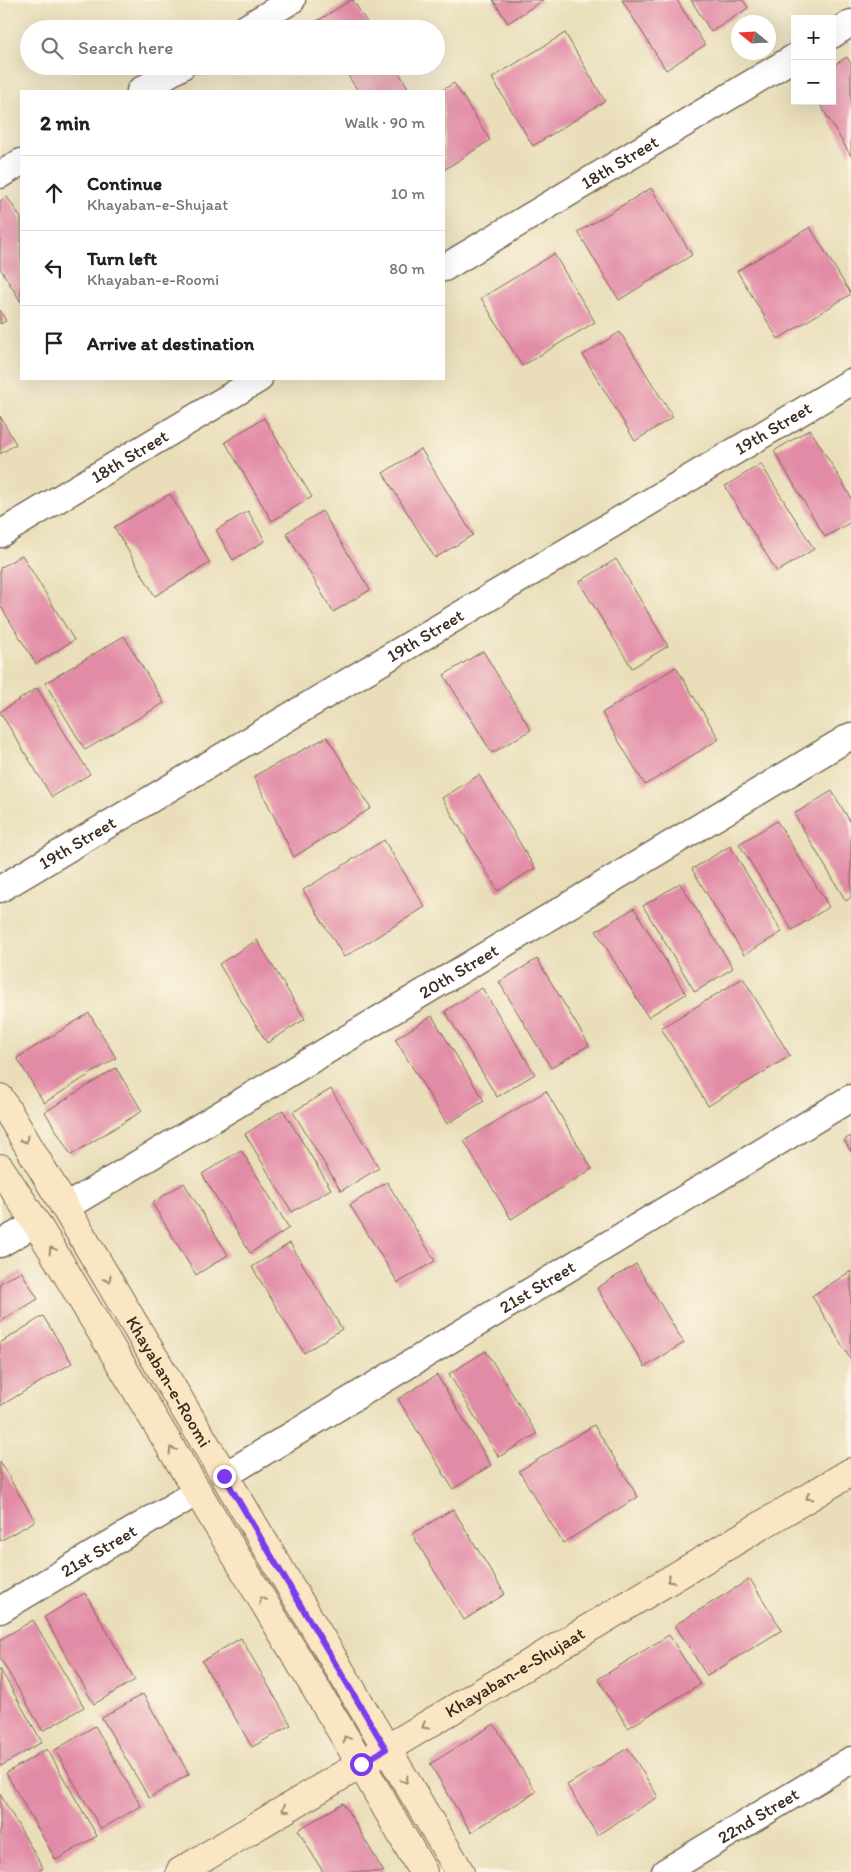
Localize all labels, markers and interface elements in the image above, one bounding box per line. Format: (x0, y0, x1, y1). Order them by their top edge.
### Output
north arrow (731, 15, 776, 60)
map controls (791, 15, 836, 105)
button: + (791, 15, 836, 60)
search box (20, 20, 445, 75)
icon: search (38, 34, 66, 62)
text: Search here (78, 36, 173, 59)
button: − (791, 60, 836, 105)
text: 2 min (40, 110, 90, 135)
text: Walk · 90 m (345, 113, 425, 132)
street label: 18th Street (577, 131, 663, 194)
text: Continue (87, 172, 162, 195)
icon: ahead (40, 179, 68, 207)
text: 10 m (391, 184, 425, 203)
text: Khayaban-e-Shujaat (87, 195, 228, 214)
text: Turn left (87, 247, 157, 270)
icon: left (40, 254, 68, 282)
text: 80 m (389, 259, 425, 278)
text: Khayaban-e-Roomi (87, 270, 219, 289)
icon: arrive (40, 329, 68, 357)
text: Arrive at destination (87, 332, 254, 355)
street label: 19th Street (731, 397, 816, 460)
street label: 18th Street (87, 425, 172, 488)
street label: 19th Street (383, 604, 468, 667)
street label: 19th Street (35, 811, 120, 874)
street label: 20th Street (415, 939, 503, 1004)
one-way arrow (19, 1134, 29, 1143)
one-way arrow (48, 1247, 58, 1256)
street label: 21st Street (496, 1256, 580, 1318)
one-way arrow (102, 1274, 112, 1283)
street label: Khayaban-e-Roomi (121, 1312, 216, 1451)
one-way arrow (168, 1446, 178, 1455)
route end (213, 1465, 236, 1488)
one-way arrow (806, 1490, 815, 1500)
street label: 21st Street (57, 1520, 141, 1582)
one-way arrow (666, 1573, 675, 1583)
one-way arrow (259, 1596, 269, 1605)
street label: Khayaban-e-Shujaat (441, 1622, 589, 1722)
one-way arrow (421, 1719, 430, 1729)
one-way arrow (343, 1735, 353, 1744)
route start (350, 1753, 373, 1776)
one-way arrow (399, 1775, 409, 1784)
street label: 22nd Street (714, 1783, 803, 1849)
one-way arrow (282, 1803, 291, 1813)

